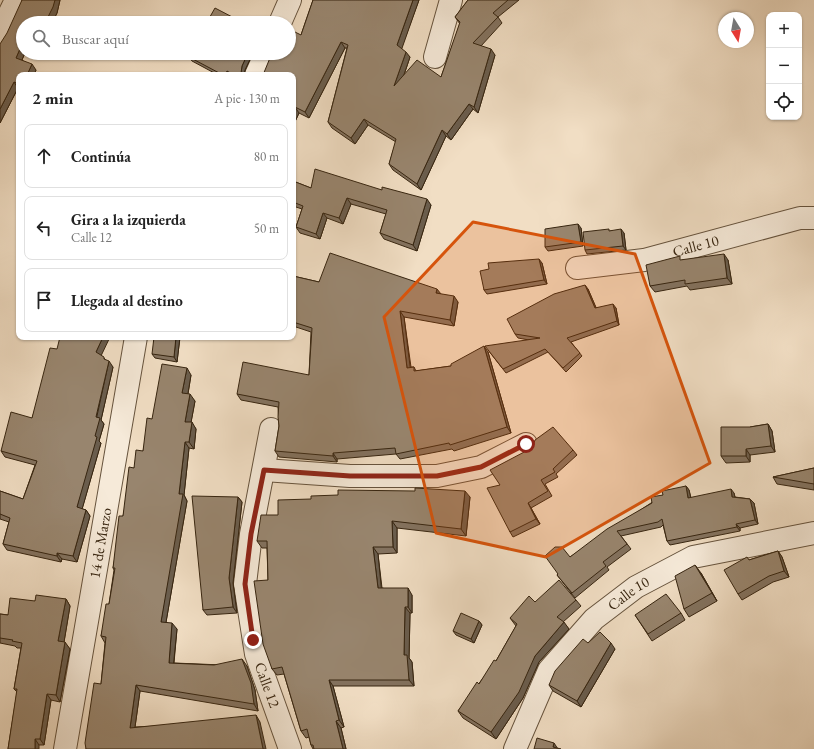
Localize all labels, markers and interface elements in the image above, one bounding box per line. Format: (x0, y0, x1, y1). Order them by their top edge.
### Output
north arrow (718, 12, 754, 48)
map controls (766, 12, 802, 120)
button: + (766, 12, 802, 48)
search box (16, 16, 296, 60)
icon: search (30, 27, 52, 49)
text: Buscar aquí (62, 29, 129, 48)
button: − (766, 48, 802, 84)
button: locate (766, 84, 802, 120)
text: 2 min (32, 87, 73, 109)
text: A pie · 130 m (214, 90, 280, 107)
icon: ahead (33, 145, 55, 167)
text: Continúa (71, 147, 131, 166)
text: 80 m (254, 148, 279, 165)
text: Gira a la izquierda (71, 210, 186, 229)
icon: left (33, 217, 55, 239)
text: 50 m (254, 220, 279, 237)
text: Calle 12 (71, 229, 112, 246)
street label: Calle 10 (670, 230, 721, 261)
icon: arrive (33, 289, 55, 311)
text: Llegada al destino (71, 291, 183, 310)
route start (517, 435, 535, 453)
street label: 14 de Marzo (85, 506, 115, 580)
street label: Calle 10 (603, 572, 652, 614)
route end (244, 631, 262, 649)
street label: Calle 12 (251, 659, 285, 711)

